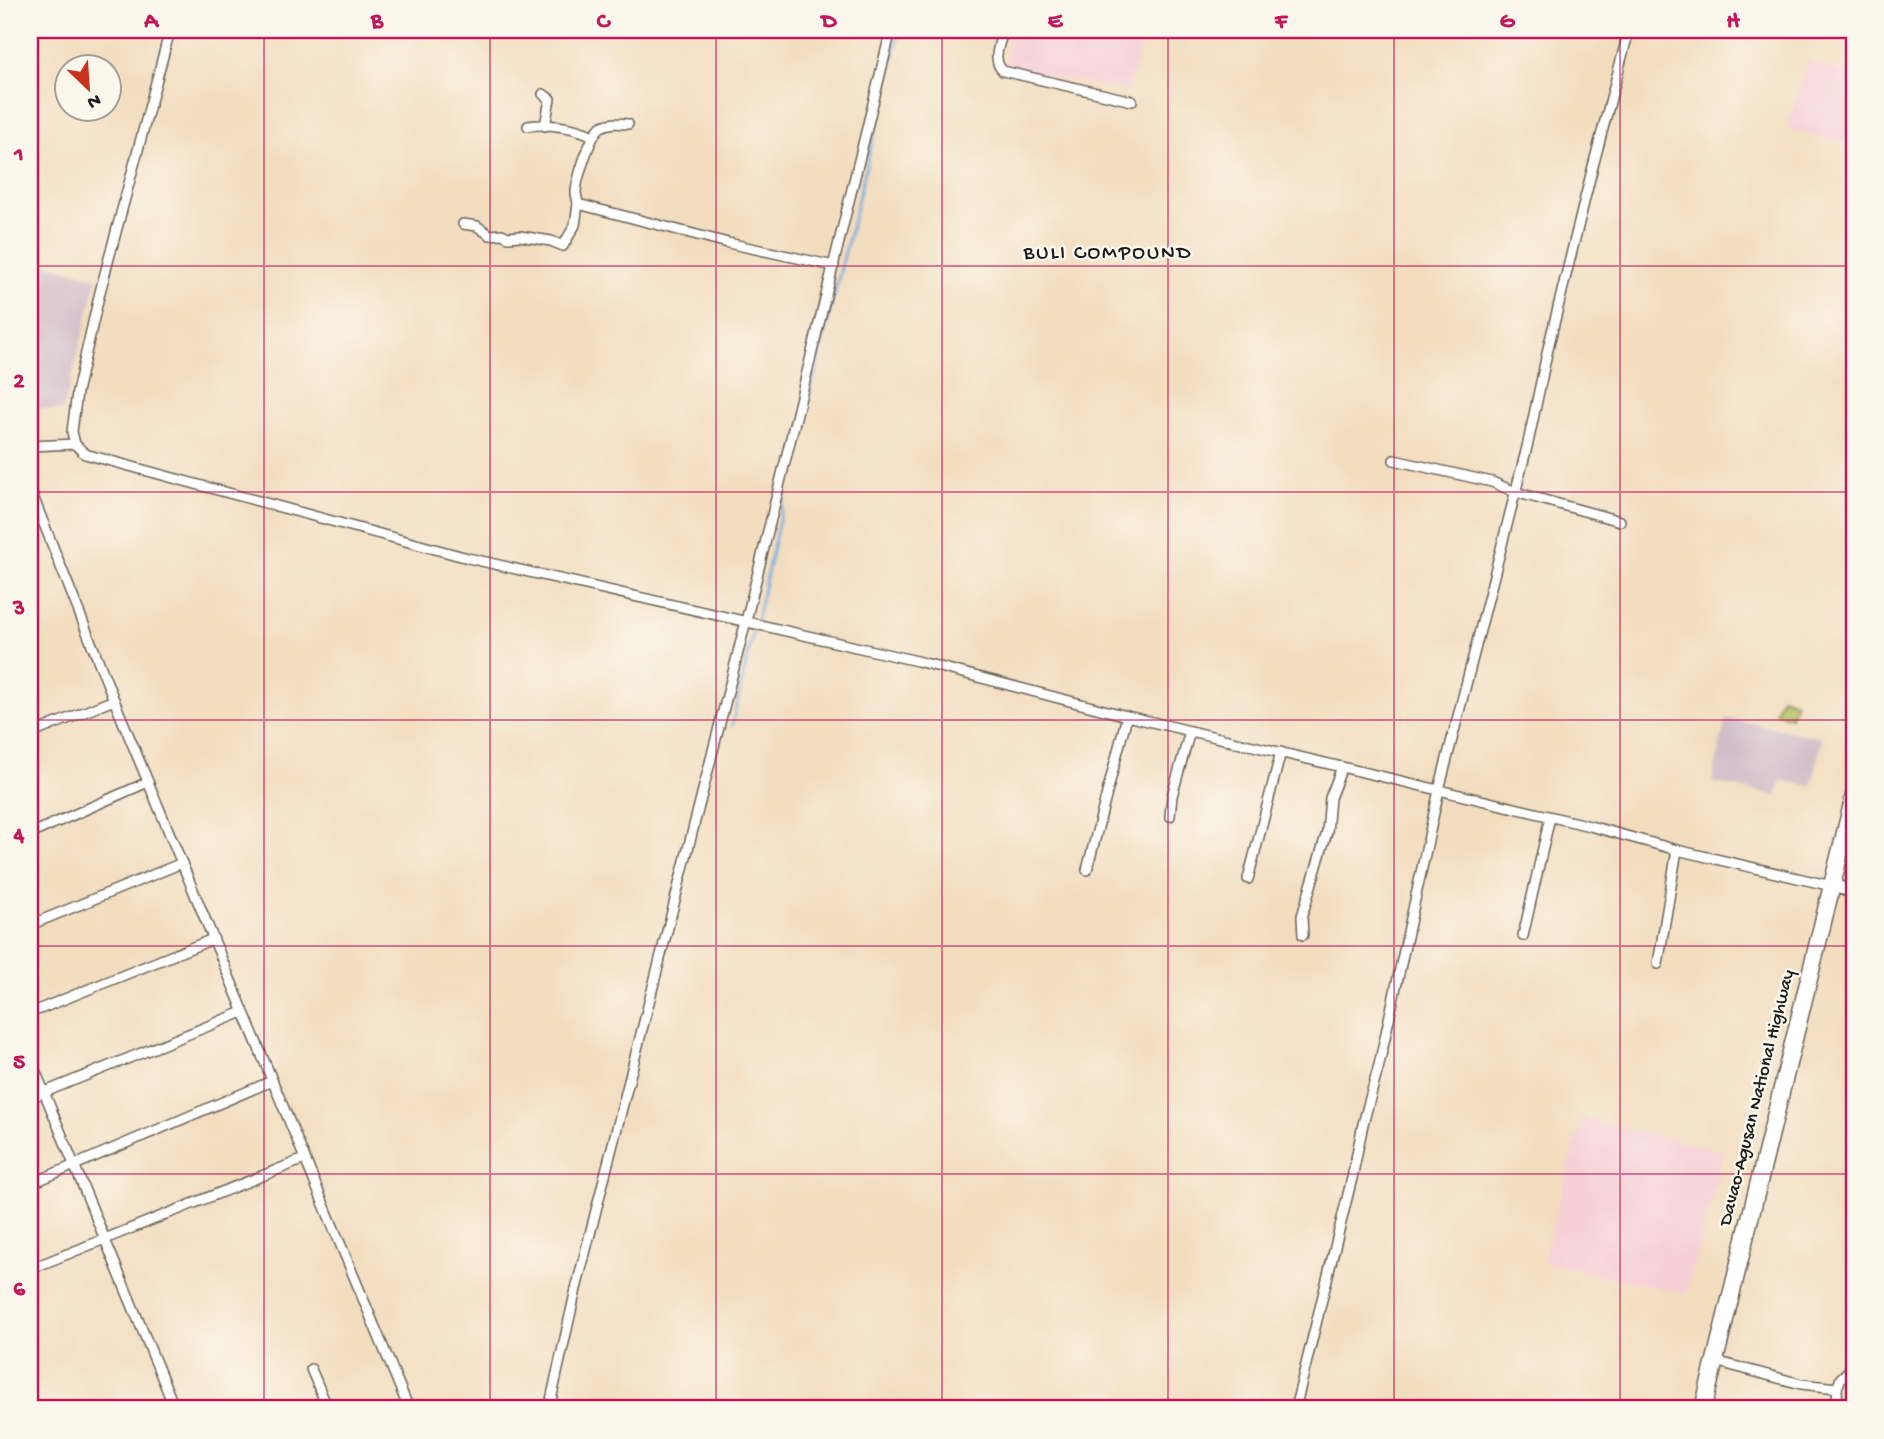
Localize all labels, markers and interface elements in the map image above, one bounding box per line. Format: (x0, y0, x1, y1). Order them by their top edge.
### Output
text: A (143, 9, 159, 36)
text: B (370, 9, 384, 36)
text: C (597, 9, 612, 36)
text: D (820, 9, 838, 36)
text: E (1048, 9, 1064, 36)
text: F (1274, 9, 1289, 36)
text: G (1500, 9, 1516, 36)
text: H (1726, 9, 1740, 36)
north arrow (52, 52, 122, 122)
text: N (83, 87, 104, 113)
text: 1 (13, 142, 24, 169)
district label: BULI COMPOUND (1023, 242, 1192, 267)
text: 2 (13, 369, 25, 396)
text: 3 (12, 596, 25, 623)
text: 4 (13, 823, 25, 850)
street label: Davao-Agusan National Highway (1715, 967, 1801, 1230)
text: 5 (13, 1050, 25, 1077)
text: 6 (13, 1277, 26, 1304)

